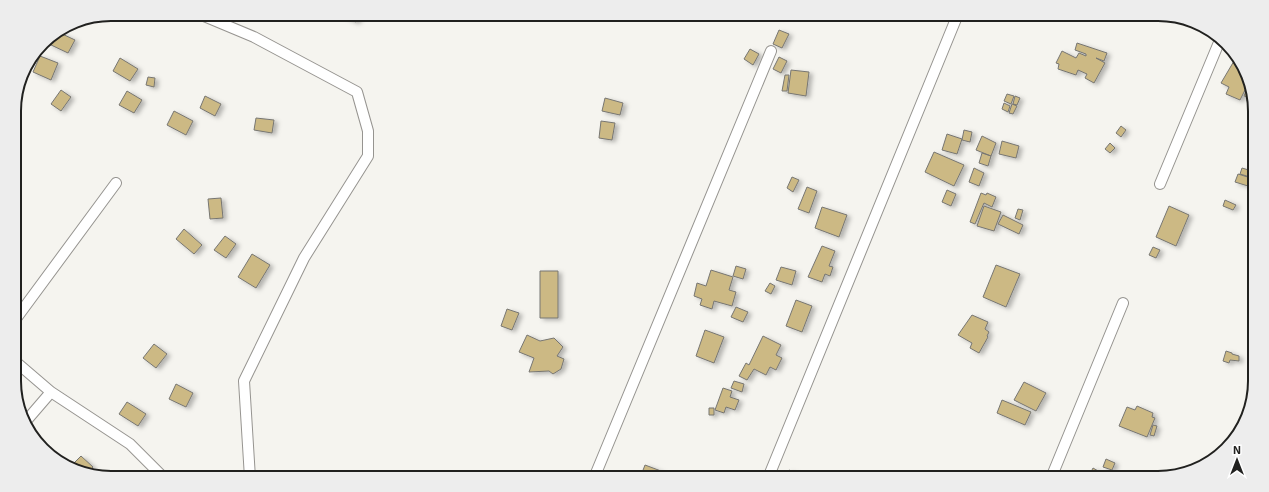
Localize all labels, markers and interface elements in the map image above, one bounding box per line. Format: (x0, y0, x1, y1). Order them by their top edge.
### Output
north arrow (1217, 440, 1257, 480)
text: N (1233, 443, 1241, 456)

